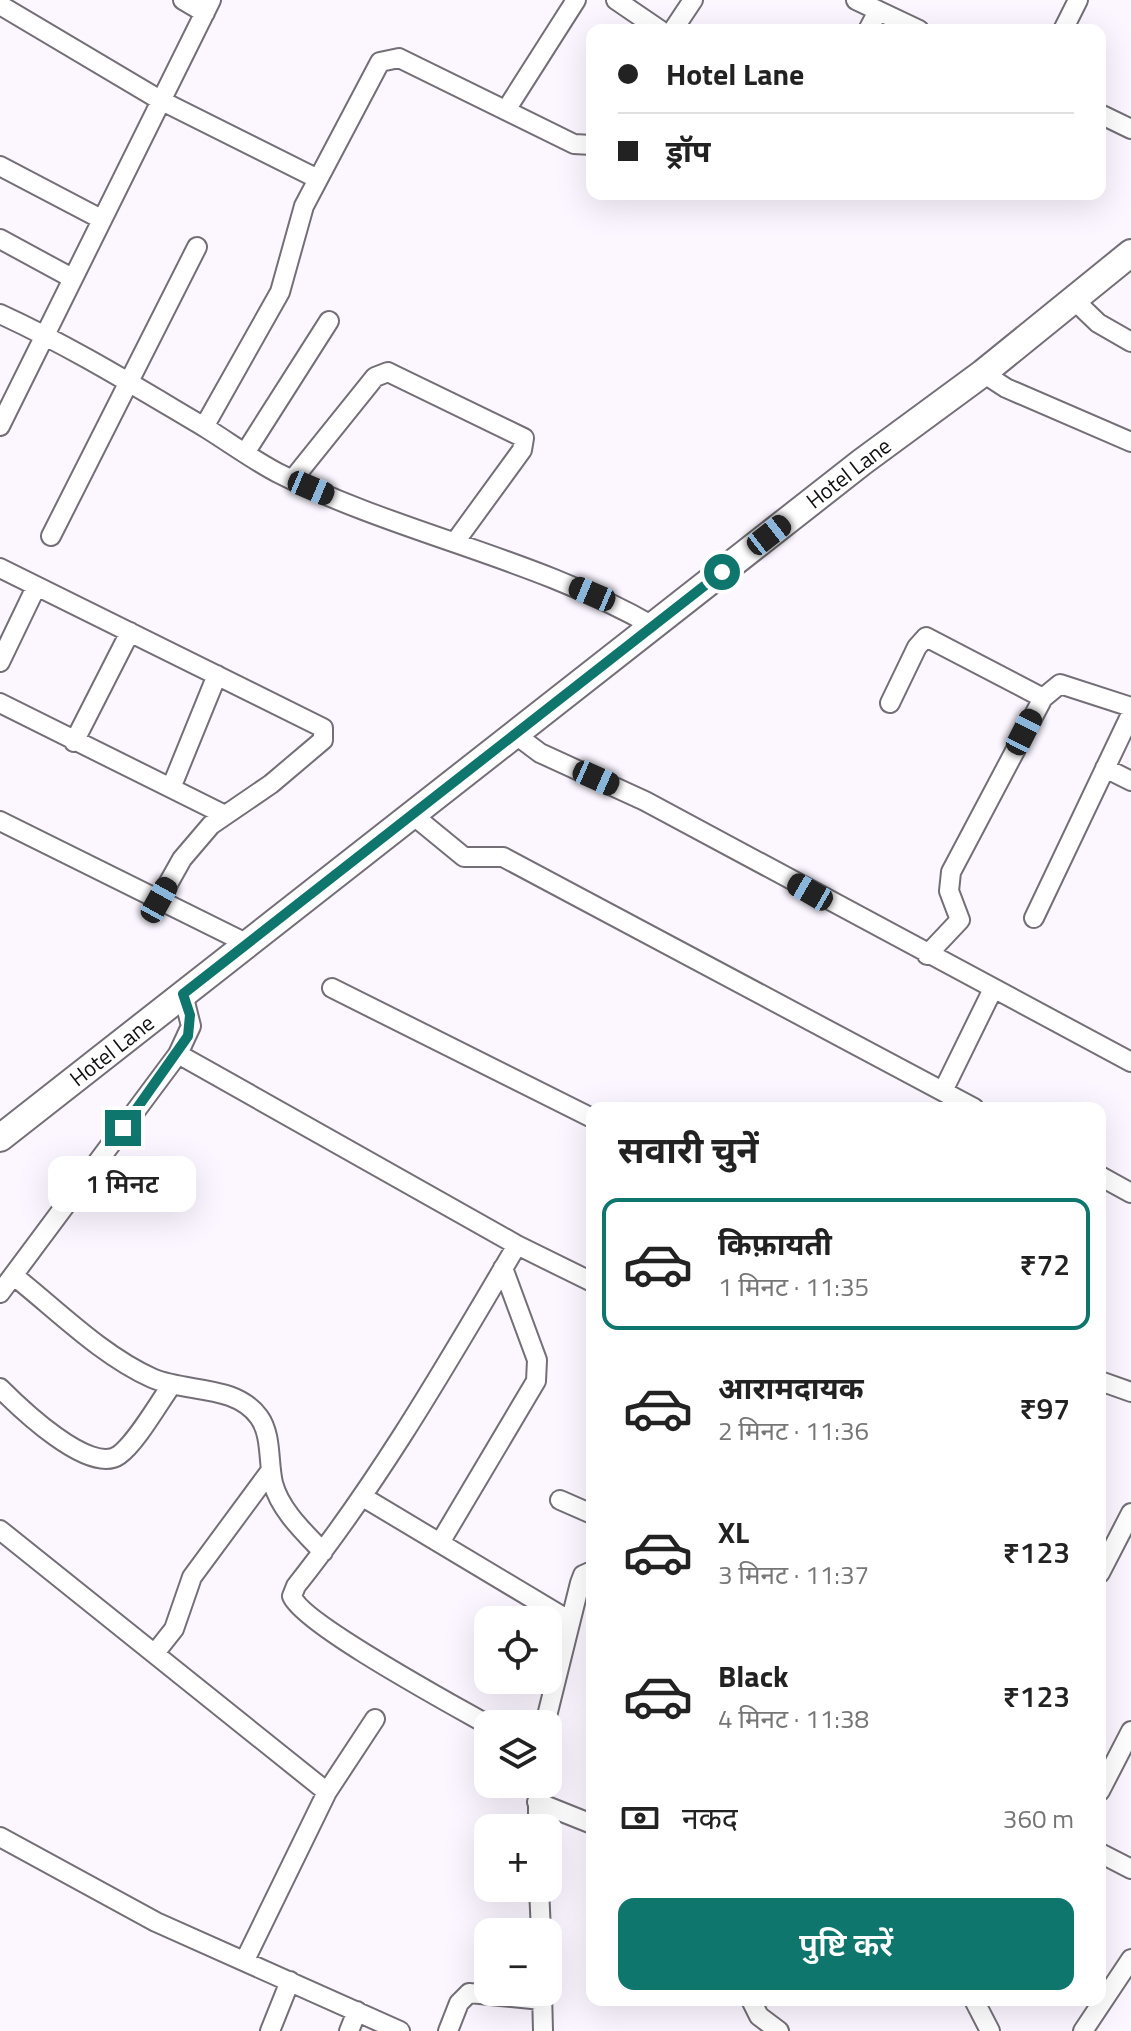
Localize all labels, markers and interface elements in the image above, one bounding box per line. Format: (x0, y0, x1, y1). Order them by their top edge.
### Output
text: Hotel Lane (666, 51, 804, 97)
text: ड्रॉप (666, 128, 710, 174)
street label: Hotel Lane (799, 429, 898, 517)
car (284, 468, 338, 508)
car (743, 511, 795, 559)
route start (704, 554, 740, 590)
car (565, 574, 619, 614)
car (1002, 705, 1046, 759)
car (569, 757, 623, 799)
car (783, 870, 837, 914)
car (137, 873, 181, 927)
street label: Hotel Lane (62, 1006, 161, 1094)
route end (105, 1110, 141, 1146)
text: सवारी चुनें (618, 1122, 758, 1177)
callout: 1 मिनट (49, 1156, 197, 1212)
text: 1 मिनट (85, 1164, 159, 1203)
text: किफ़ायती (718, 1221, 832, 1267)
icon: car (622, 1228, 694, 1300)
text: ₹72 (1019, 1241, 1070, 1287)
text: 1 मिनट · 11:35 (718, 1267, 869, 1306)
text: आरामदायक (718, 1365, 864, 1411)
icon: car (622, 1372, 694, 1444)
text: ₹97 (1019, 1385, 1070, 1431)
text: 2 मिनट · 11:36 (718, 1411, 869, 1450)
text: XL (718, 1509, 749, 1555)
icon: car (622, 1516, 694, 1588)
text: ₹123 (1003, 1529, 1070, 1575)
text: 3 मिनट · 11:37 (718, 1555, 869, 1594)
map controls (474, 1606, 562, 2006)
button: locate (474, 1606, 562, 1694)
text: Black (718, 1653, 789, 1699)
icon: car (622, 1660, 694, 1732)
text: ₹123 (1003, 1673, 1070, 1719)
text: 4 मिनट · 11:38 (718, 1699, 869, 1738)
button: layers (474, 1710, 562, 1798)
text: नकद (682, 1795, 738, 1841)
icon: cash (618, 1796, 662, 1840)
text: 360 m (1003, 1799, 1074, 1838)
button: + (474, 1814, 562, 1902)
button: पुष्टि करें (618, 1898, 1074, 1990)
button: − (474, 1918, 562, 2006)

